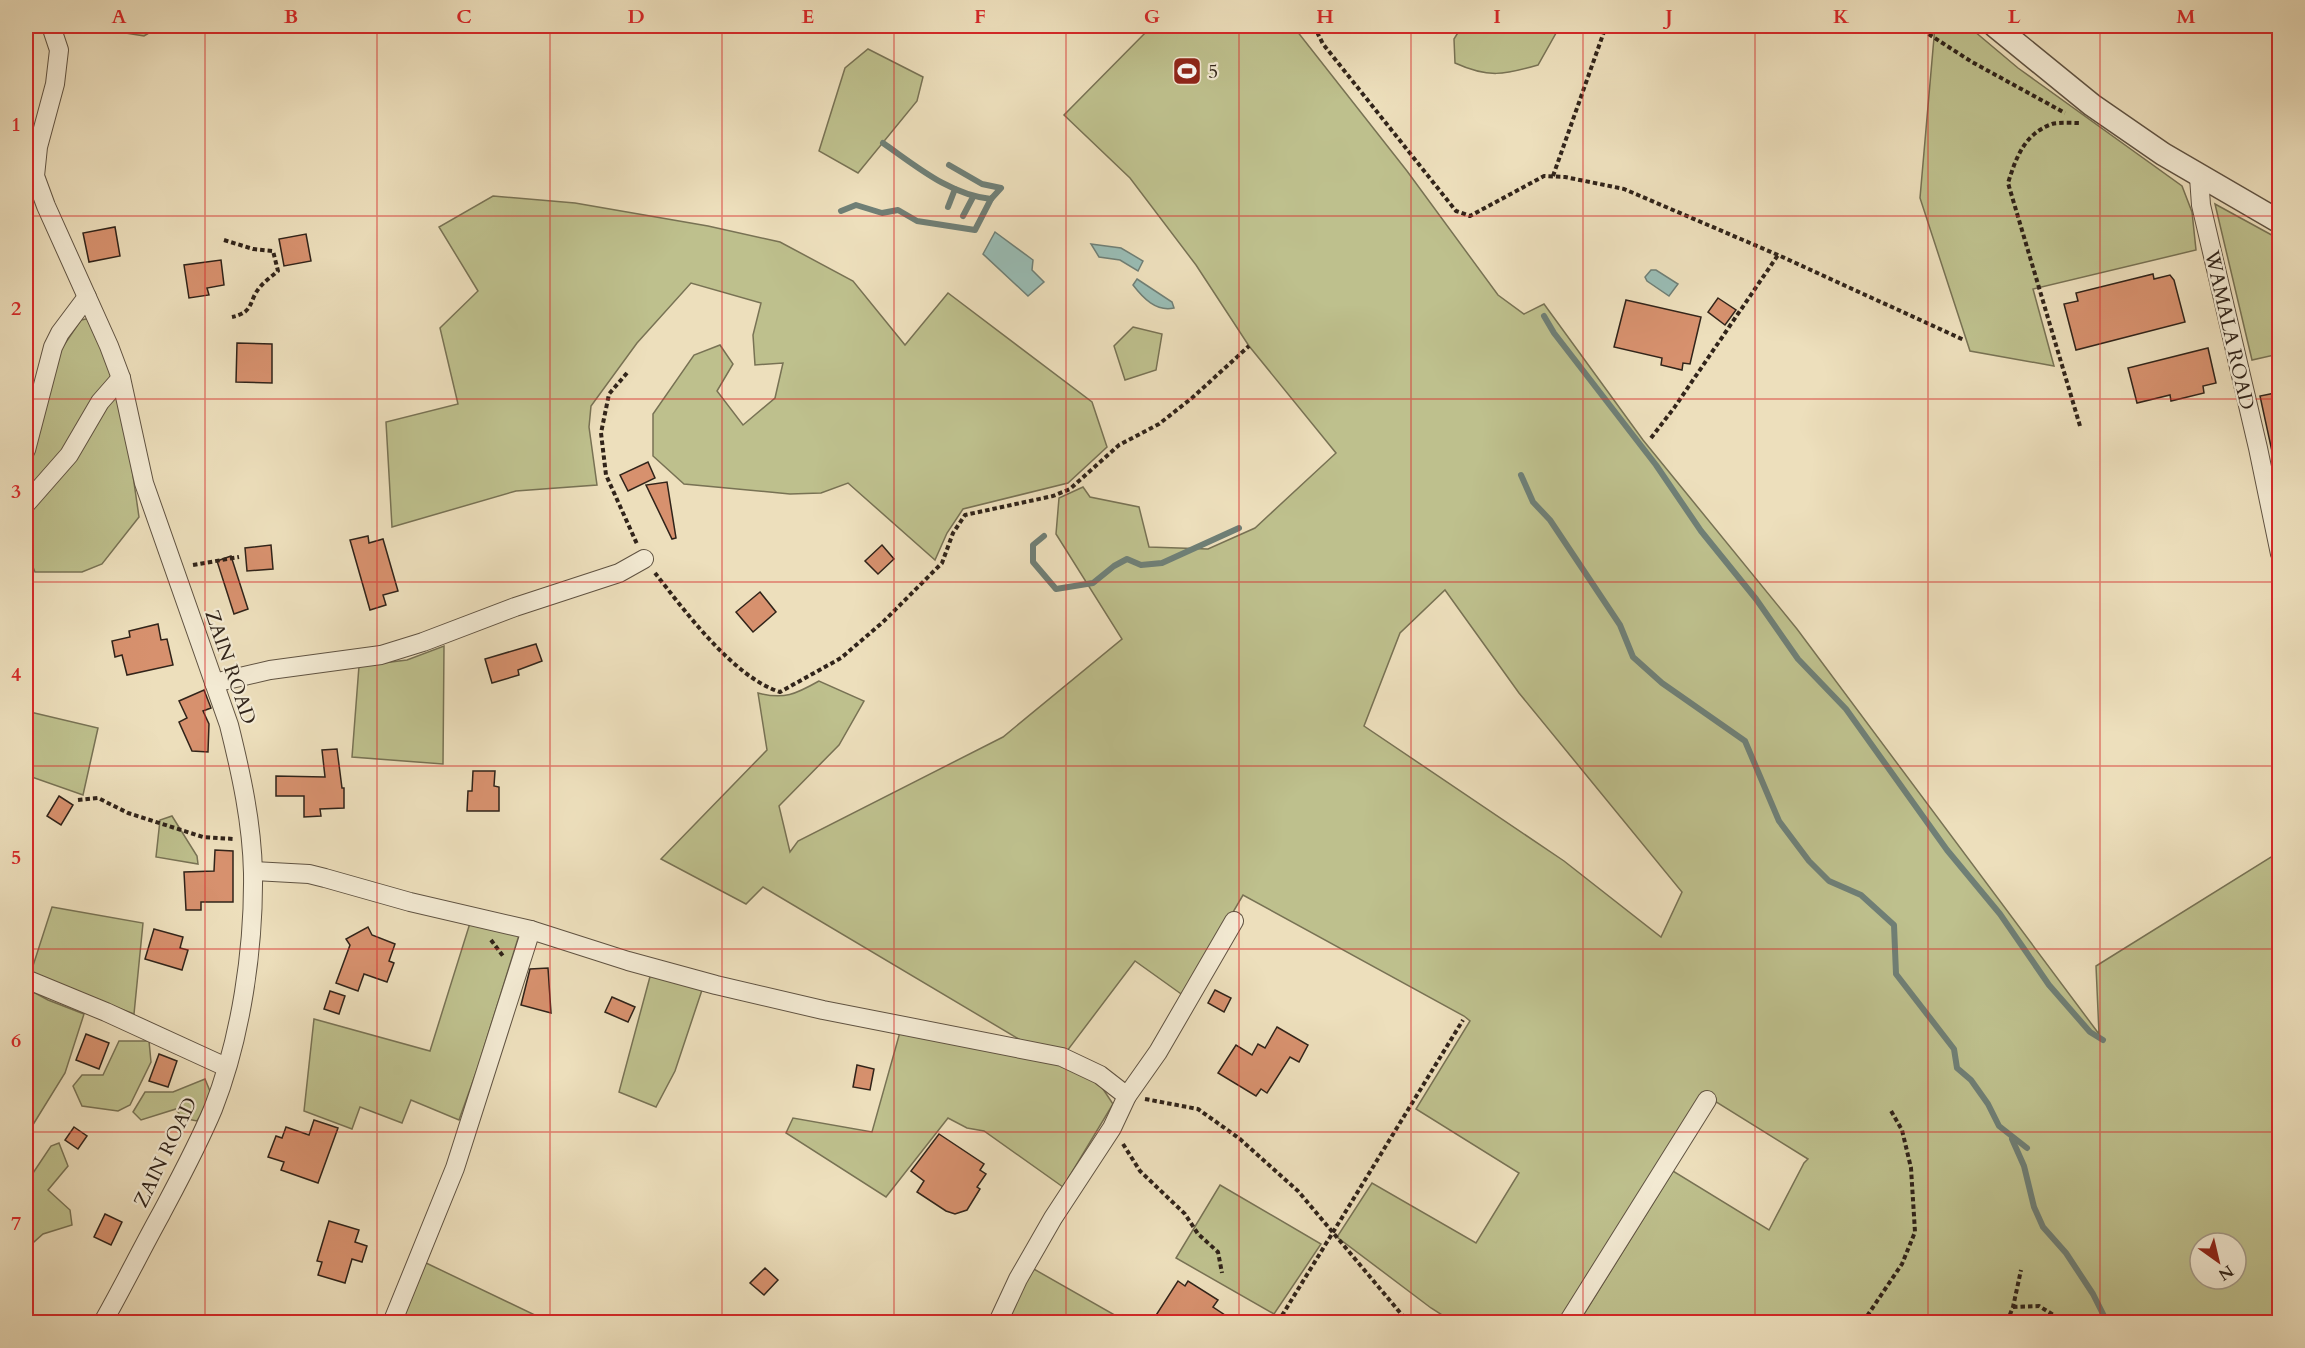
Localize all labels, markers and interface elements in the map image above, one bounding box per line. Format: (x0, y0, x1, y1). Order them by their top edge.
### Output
text: A (111, 3, 127, 30)
text: B (284, 3, 298, 30)
text: C (456, 3, 472, 30)
text: D (627, 3, 645, 30)
text: E (802, 3, 814, 30)
text: F (974, 3, 986, 30)
text: G (1144, 3, 1160, 30)
text: H (1316, 3, 1334, 30)
text: I (1493, 3, 1501, 30)
text: J (1662, 3, 1673, 30)
text: K (1833, 3, 1850, 30)
text: L (2008, 3, 2021, 30)
text: M (2176, 3, 2196, 30)
sports icon: 5 (1171, 55, 1203, 87)
place label: 5 (1208, 58, 1218, 85)
text: 1 (11, 111, 21, 138)
street label: WAMALA ROAD (2198, 247, 2261, 412)
text: 2 (11, 295, 21, 322)
text: 3 (11, 478, 21, 505)
street label: ZAIN ROAD (198, 606, 263, 728)
text: 4 (11, 661, 21, 688)
text: 5 (11, 844, 21, 871)
text: 6 (11, 1027, 21, 1054)
street label: ZAIN ROAD (127, 1093, 204, 1212)
text: 7 (11, 1210, 21, 1237)
north arrow (2188, 1231, 2248, 1291)
text: N (2214, 1260, 2238, 1286)

